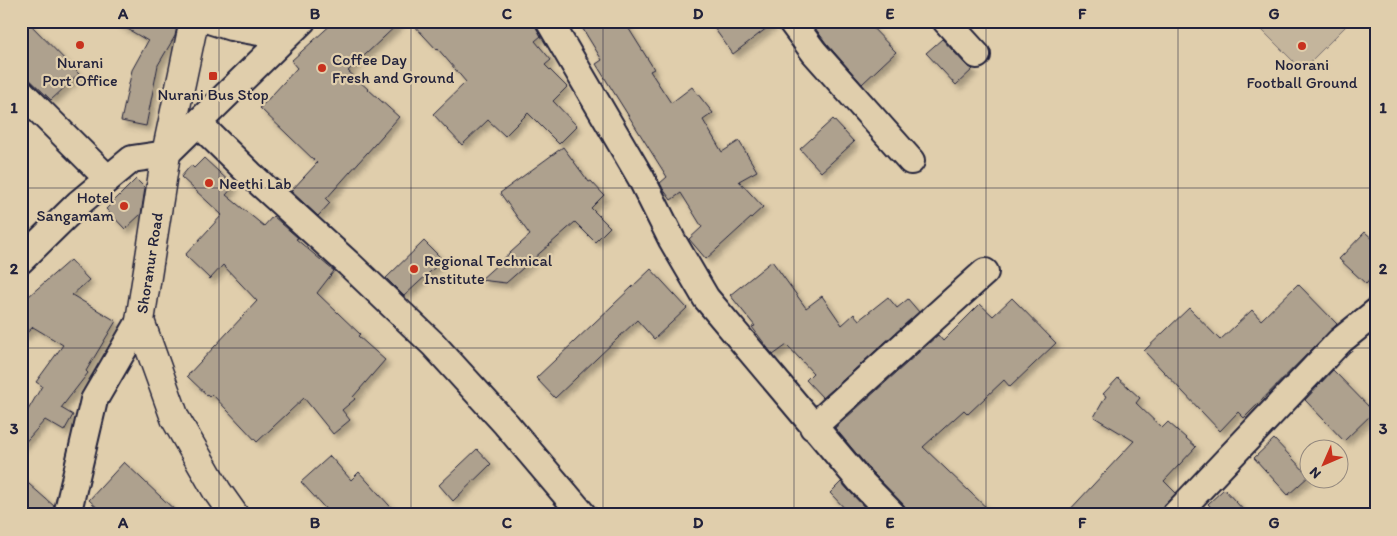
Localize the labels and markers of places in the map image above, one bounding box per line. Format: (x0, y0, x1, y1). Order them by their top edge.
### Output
marker: Nurani Port Office (74, 39, 86, 51)
marker: Noorani Football Ground (1296, 40, 1308, 52)
place label: Coffee Day Fresh and Ground (332, 50, 455, 87)
place label: Nurani Port Office (42, 53, 118, 90)
place label: Noorani Football Ground (1246, 55, 1358, 92)
marker: Coffee Day Fresh and Ground (316, 62, 328, 74)
marker: Nurani Bus Stop (207, 70, 219, 82)
place label: Nurani Bus Stop (157, 85, 269, 104)
place label: Neethi Lab (219, 174, 292, 193)
marker: Neethi Lab (203, 177, 215, 189)
place label: Hotel Sangamam (36, 188, 115, 225)
marker: Hotel Sangamam (118, 200, 130, 212)
place label: Regional Technical Institute (424, 251, 553, 288)
marker: Regional Technical Institute (408, 263, 420, 275)

